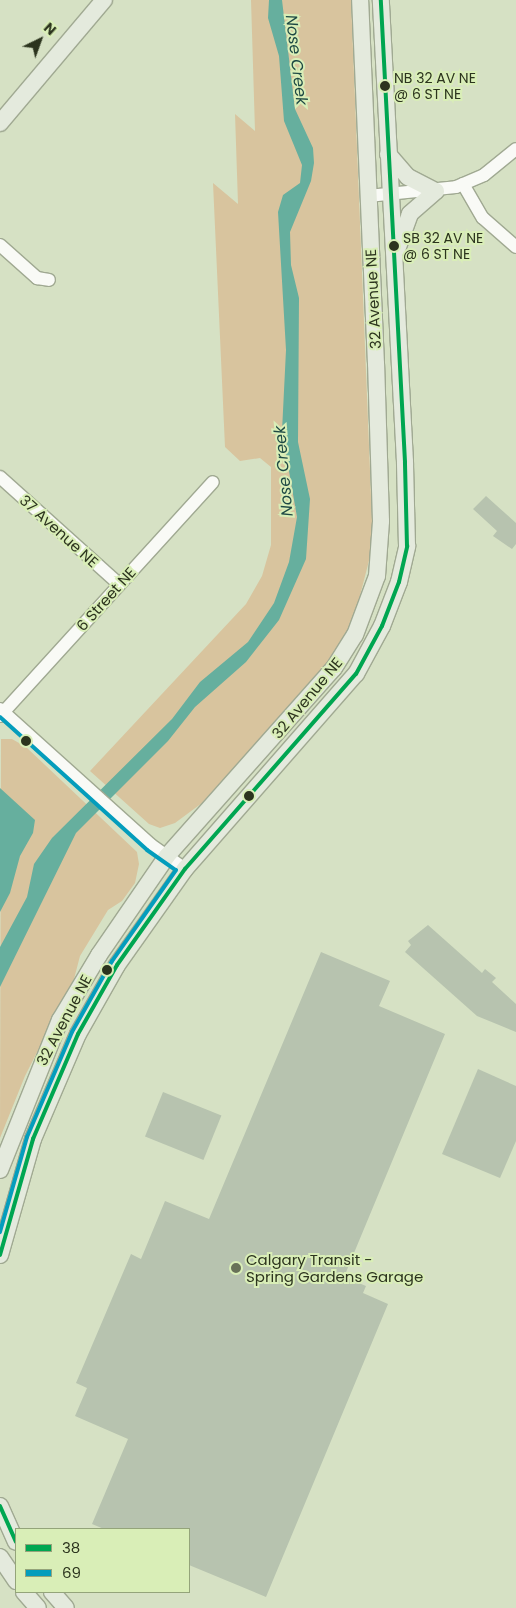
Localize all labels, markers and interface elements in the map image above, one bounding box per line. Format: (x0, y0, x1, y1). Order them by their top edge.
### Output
water label: Nose Creek (281, 14, 311, 106)
north arrow (15, 15, 65, 65)
text: N (39, 18, 61, 40)
place label: NB 32 AV NE @ 6 ST NE (394, 70, 476, 102)
marker: NB 32 AV NE @ 6 ST NE (380, 81, 390, 91)
place label: SB 32 AV NE @ 6 ST NE (403, 230, 483, 262)
marker: SB 32 AV NE @ 6 ST NE (389, 241, 399, 251)
street label: 32 Avenue NE (361, 249, 385, 349)
water label: Nose Creek (270, 425, 298, 517)
street label: 37 Avenue NE (16, 491, 102, 571)
street label: 6 Street NE (73, 563, 139, 635)
street label: 32 Avenue NE (268, 654, 346, 742)
unlabelled marker (21, 736, 31, 746)
unlabelled marker (244, 791, 254, 801)
unlabelled marker (102, 965, 112, 975)
street label: 32 Avenue NE (33, 972, 95, 1068)
place label: Calgary Transit - Spring Gardens Garage (246, 1250, 423, 1285)
marker: Calgary Transit - Spring Gardens Garage (230, 1262, 242, 1274)
legend (15, 1528, 190, 1593)
text: 38 (62, 1537, 80, 1558)
text: 69 (62, 1562, 81, 1583)

